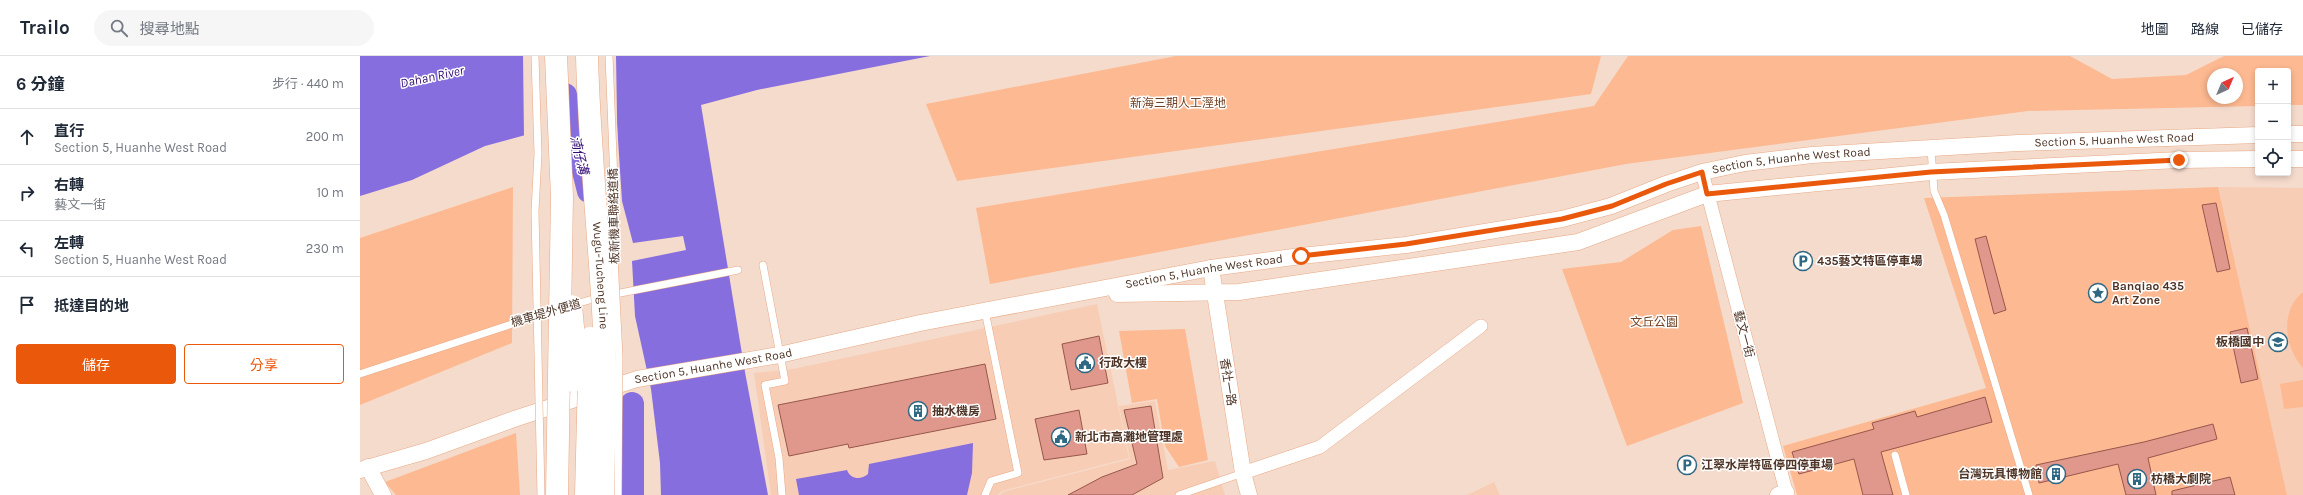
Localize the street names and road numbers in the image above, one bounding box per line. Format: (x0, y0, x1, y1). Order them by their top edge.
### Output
street label: Section 5, Huanhe West Road (2034, 130, 2195, 149)
street label: Section 5, Huanhe West Road (1711, 145, 1871, 177)
street label: 板新機車聯絡道橋 (606, 168, 622, 264)
street label: Wugu-Tucheng Line (590, 221, 611, 330)
street label: Section 5, Huanhe West Road (1124, 251, 1284, 291)
street label: 機車堤外便道 (509, 296, 583, 330)
street label: 藝文一街 (1731, 309, 1757, 359)
street label: Section 5, Huanhe West Road (633, 345, 793, 386)
street label: 香社一路 (1217, 357, 1239, 407)

